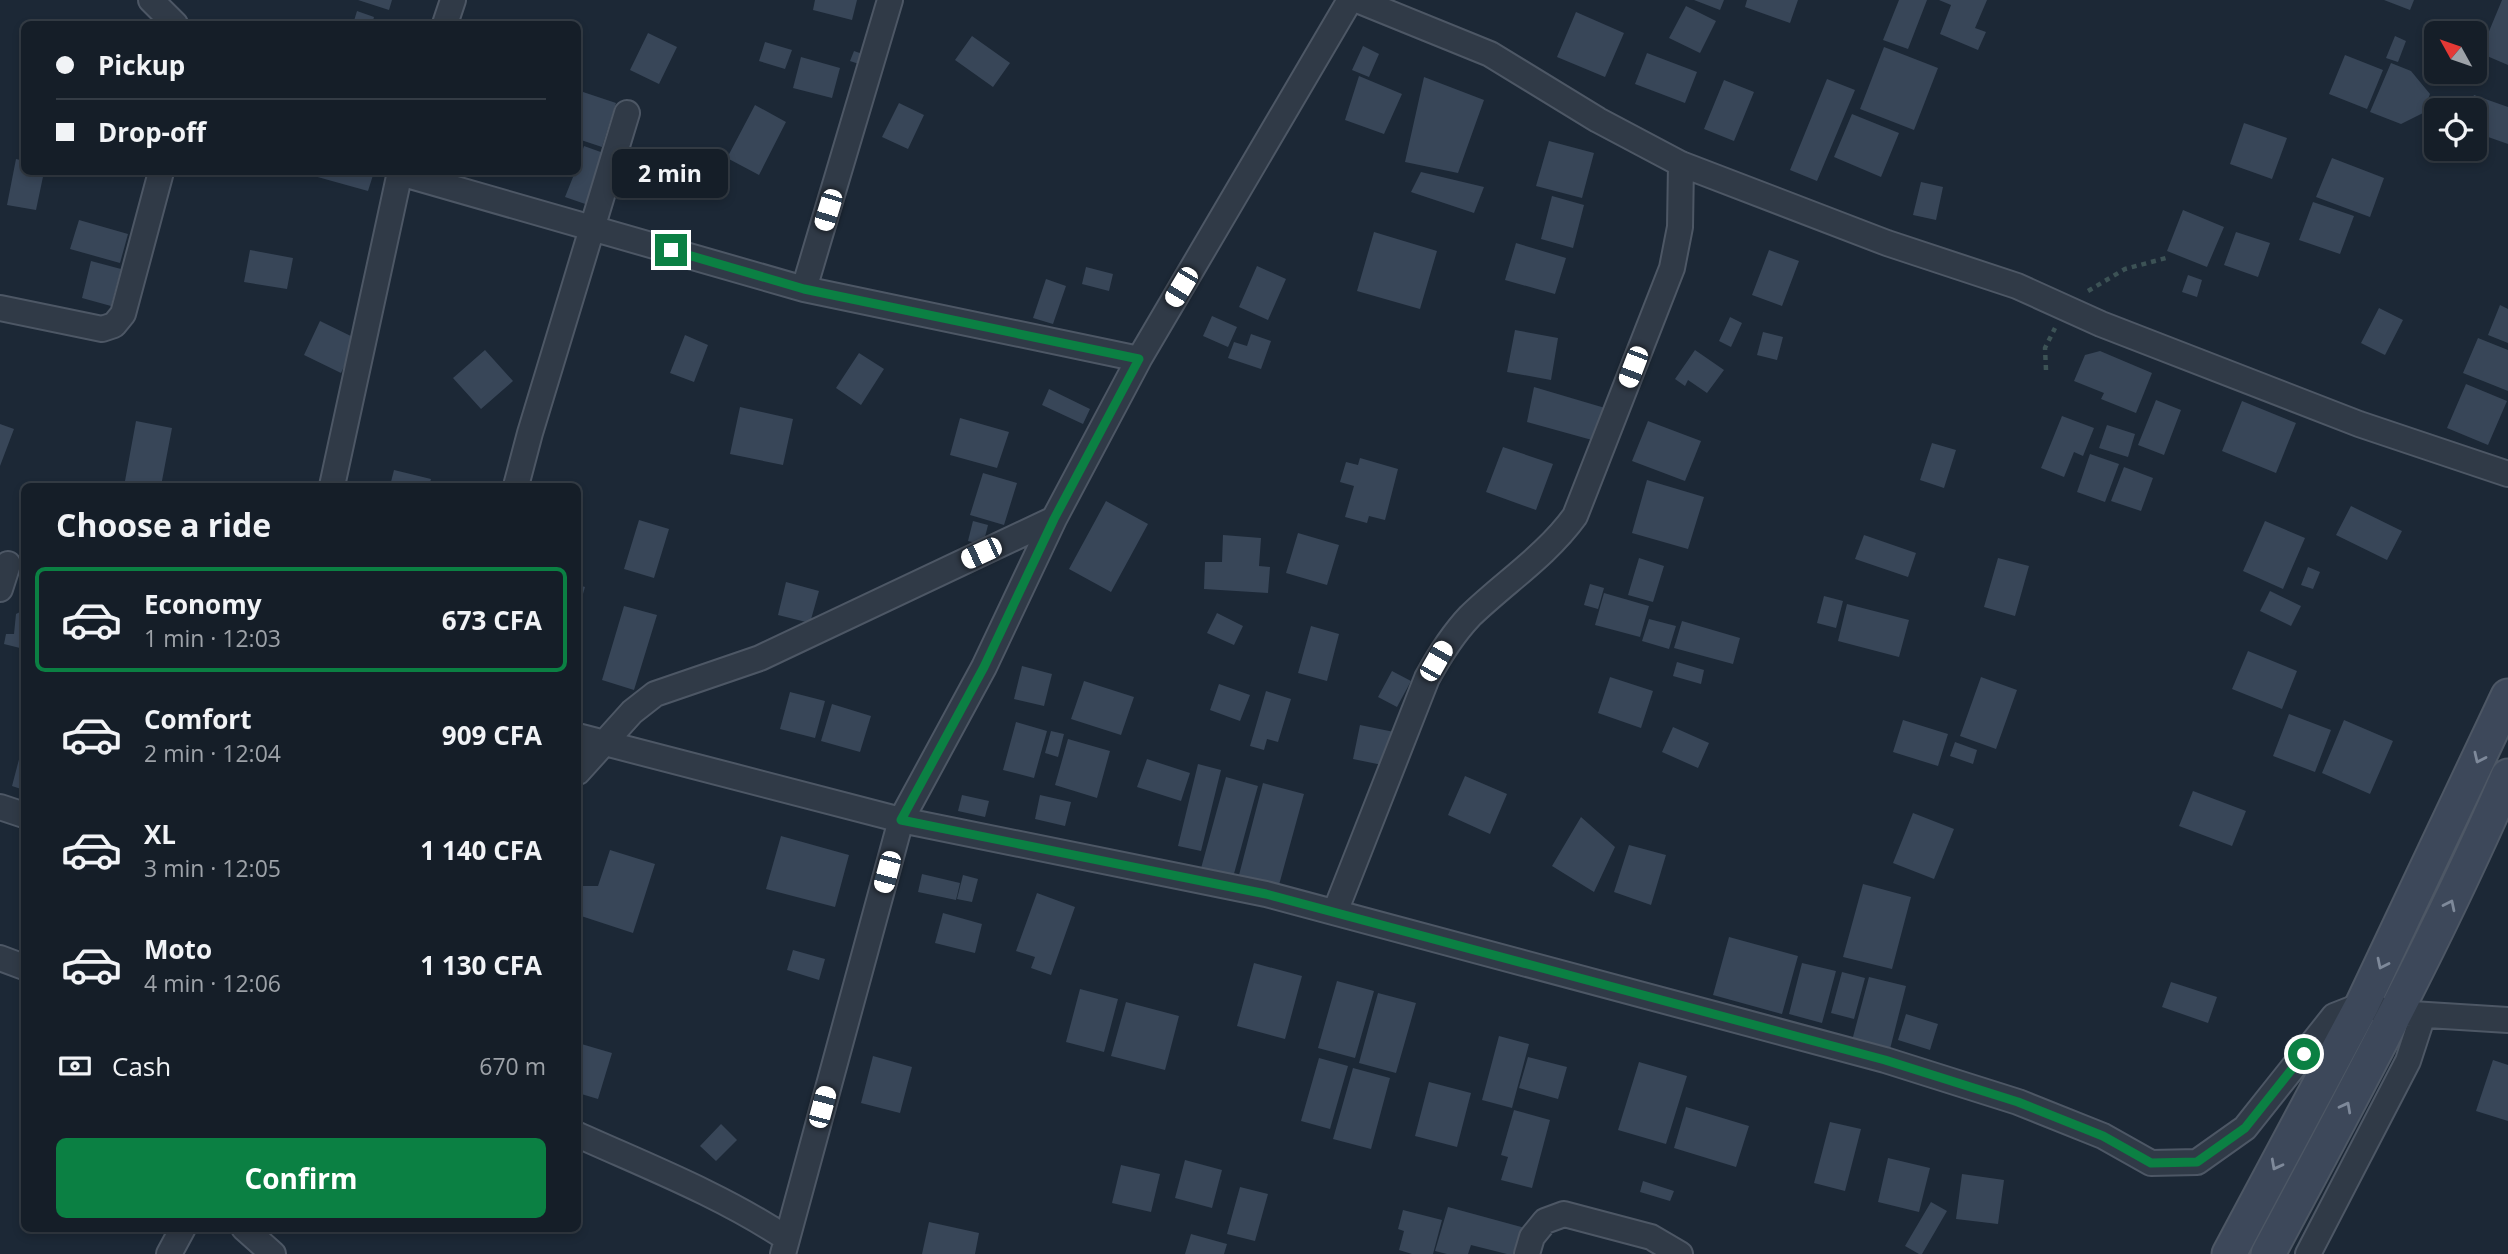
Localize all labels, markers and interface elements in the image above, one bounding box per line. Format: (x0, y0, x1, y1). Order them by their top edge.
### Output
north arrow (2424, 21, 2487, 84)
map controls (2424, 21, 2487, 161)
text: Pickup (98, 47, 185, 83)
button: locate (2424, 98, 2487, 161)
text: Drop-off (98, 114, 206, 150)
callout: 2 min (613, 148, 729, 198)
text: 2 min (638, 157, 702, 189)
car (812, 187, 845, 233)
route end (655, 234, 687, 266)
car (1162, 264, 1201, 310)
car (1616, 344, 1651, 390)
text: Choose a ride (56, 503, 271, 546)
car (958, 535, 1005, 571)
text: Economy (144, 586, 262, 622)
icon: car (60, 588, 123, 651)
text: 673 CFA (442, 602, 542, 638)
text: 1 min · 12:03 (144, 622, 281, 654)
car (1417, 638, 1456, 684)
text: Comfort (144, 701, 251, 737)
icon: car (60, 703, 123, 766)
text: 909 CFA (442, 717, 542, 753)
text: 2 min · 12:04 (144, 737, 281, 769)
one-way arrow (2474, 751, 2488, 763)
text: XL (144, 816, 176, 852)
icon: car (60, 818, 123, 881)
text: 1 140 CFA (420, 832, 542, 868)
car (872, 849, 903, 895)
text: 3 min · 12:05 (144, 852, 281, 884)
one-way arrow (2441, 900, 2455, 912)
text: Moto (144, 931, 212, 967)
icon: car (60, 933, 123, 996)
text: 1 130 CFA (420, 947, 542, 983)
one-way arrow (2377, 957, 2391, 969)
text: 4 min · 12:06 (144, 967, 281, 999)
route start (2288, 1038, 2320, 1070)
icon: cash (56, 1047, 94, 1085)
text: Cash (112, 1048, 171, 1084)
text: 670 m (479, 1050, 546, 1082)
car (807, 1084, 838, 1130)
one-way arrow (2338, 1102, 2351, 1115)
button: Confirm (56, 1138, 546, 1218)
one-way arrow (2271, 1158, 2285, 1170)

